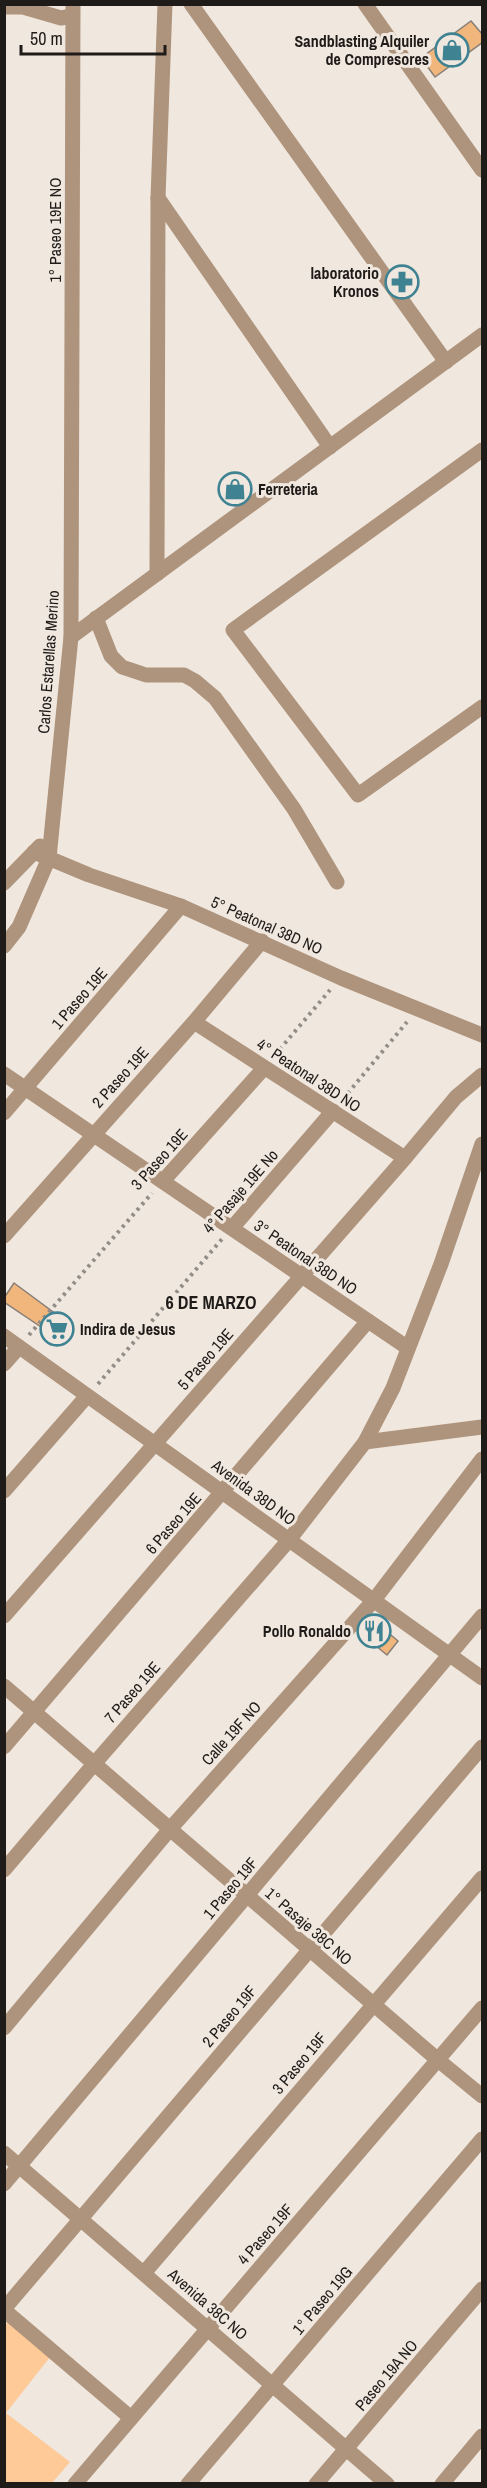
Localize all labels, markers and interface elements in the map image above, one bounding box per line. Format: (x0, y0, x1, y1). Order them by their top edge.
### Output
scale bar (21, 18, 165, 56)
text: 50 m (30, 26, 63, 51)
place label: Sandblasting Alquiler de Compresores (295, 30, 430, 70)
shop icon: Sandblasting Alquiler de Compresores (434, 32, 470, 68)
street label: 1° Paseo 19E NO (44, 178, 66, 282)
place label: laboratorio Kronos (310, 262, 379, 302)
pharmacy icon: laboratorio Kronos (384, 264, 420, 300)
shop icon: Ferreteria (217, 471, 253, 507)
place label: Ferreteria (258, 478, 319, 500)
street label: Carlos Estarellas Merino (32, 590, 64, 734)
street label: 5° Peatonal 38D NO (208, 891, 326, 959)
street label: 1 Paseo 19E (46, 962, 112, 1034)
street label: 4° Peatonal 38D NO (253, 1033, 365, 1117)
street label: 2 Paseo 19E (87, 1042, 153, 1112)
street label: 3 Paseo 19E (126, 1124, 192, 1194)
street label: 4° Pasaje 19E No (197, 1144, 283, 1238)
street label: 3° Peatonal 38D NO (250, 1214, 362, 1300)
district label: 6 DE MARZO (165, 1290, 257, 1315)
supermarket icon: Indira de Jesus (39, 1311, 75, 1347)
place label: Indira de Jesus (80, 1318, 176, 1340)
street label: 5 Paseo 19E (172, 1323, 238, 1395)
street label: Avenida 38D NO (207, 1453, 300, 1530)
street label: 6 Paseo 19E (140, 1487, 206, 1559)
restaurant icon: Pollo Ronaldo (356, 1613, 392, 1649)
place label: Pollo Ronaldo (263, 1620, 351, 1642)
street label: 7 Paseo 19E (99, 1656, 165, 1728)
street label: Calle 19F NO (196, 1696, 266, 1770)
street label: 1 Paseo 19F (198, 1852, 262, 1924)
street label: 1° Pasaje 38C NO (261, 1882, 357, 1970)
street label: 2 Paseo 19F (197, 1980, 261, 2052)
street label: 3 Paseo 19F (267, 2027, 331, 2099)
street label: 4 Paseo 19F (232, 2199, 298, 2269)
street label: 1° Paseo 19G (287, 2261, 357, 2339)
street label: Avenida 38C NO (163, 2263, 253, 2345)
street label: Paseo 19A NO (350, 2335, 422, 2415)

